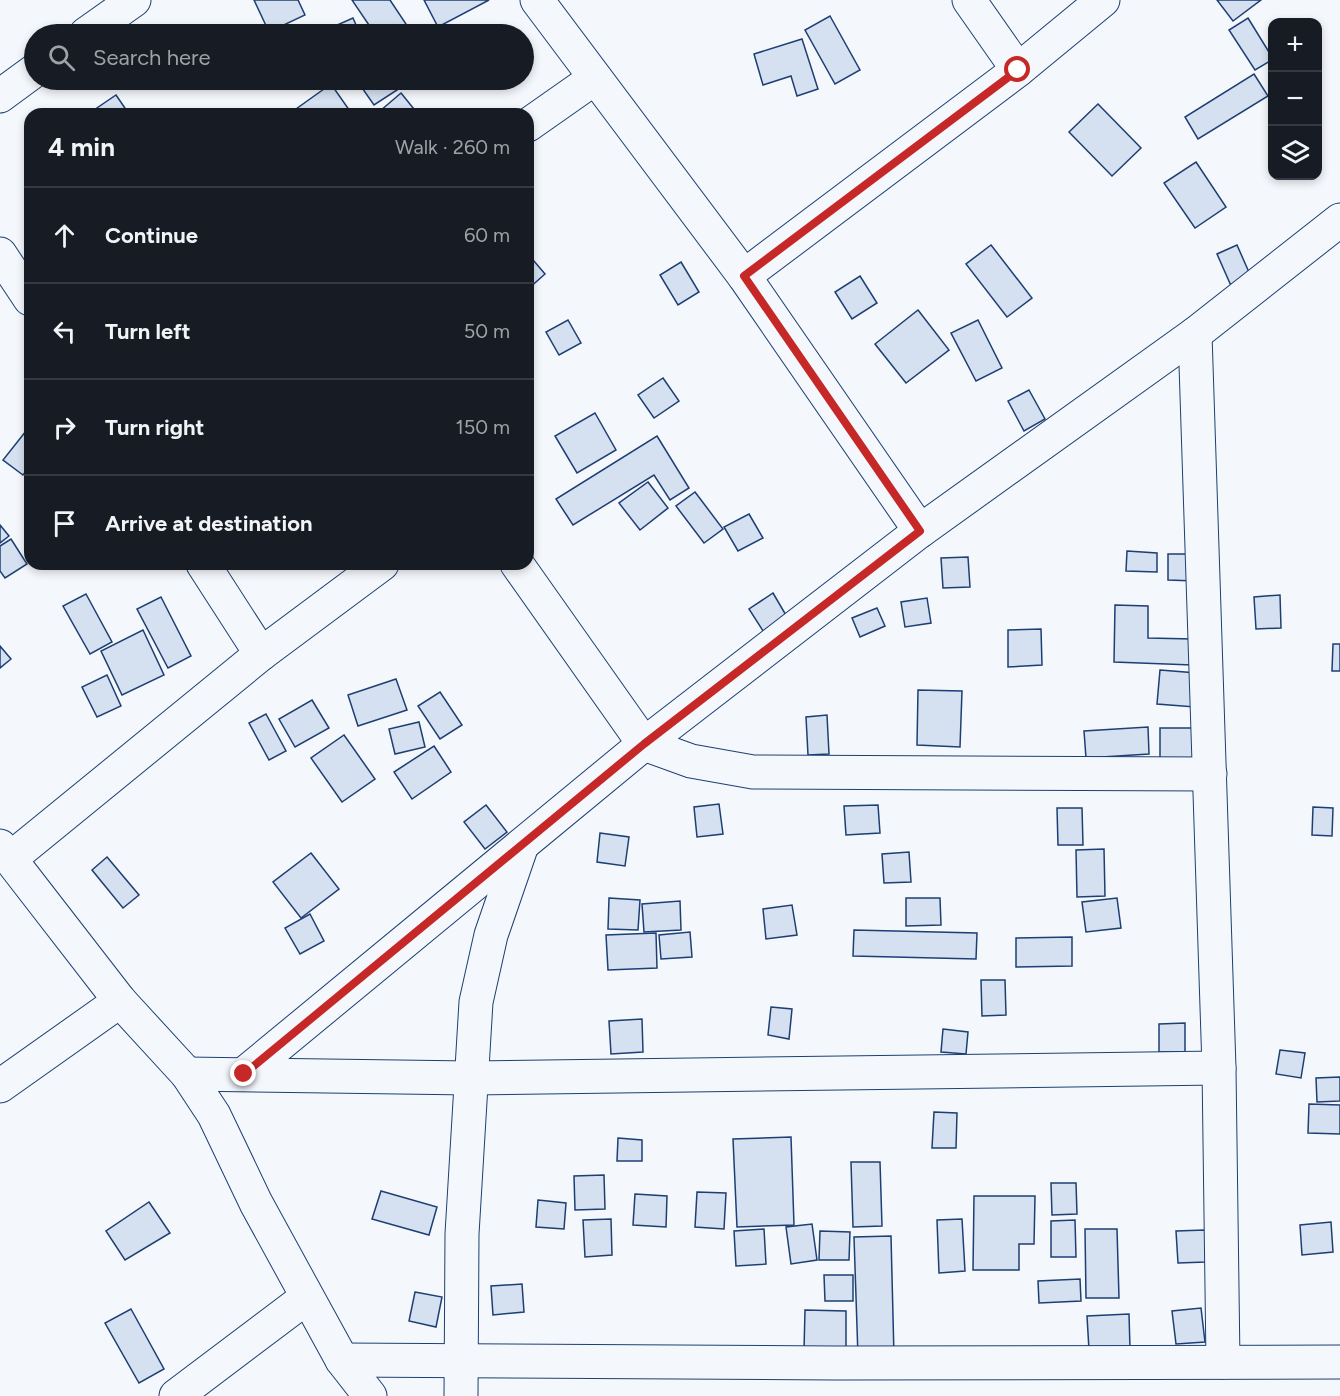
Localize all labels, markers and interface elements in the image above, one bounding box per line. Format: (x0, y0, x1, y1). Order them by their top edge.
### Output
map controls (1268, 18, 1322, 180)
button: + (1268, 18, 1322, 72)
search box (24, 24, 534, 90)
icon: search (45, 41, 78, 74)
text: Search here (93, 44, 211, 71)
route start (1004, 56, 1030, 82)
button: − (1268, 72, 1322, 126)
button: layers (1268, 126, 1322, 180)
text: 4 min (48, 131, 115, 163)
text: Walk · 260 m (395, 135, 510, 159)
icon: ahead (48, 219, 81, 252)
text: Continue (105, 222, 198, 249)
text: 60 m (464, 223, 510, 247)
icon: left (48, 315, 81, 348)
text: Turn left (105, 318, 191, 345)
text: 50 m (464, 319, 510, 343)
icon: right (48, 411, 81, 444)
text: Turn right (105, 414, 204, 441)
text: 150 m (455, 415, 510, 439)
icon: arrive (48, 507, 81, 540)
text: Arrive at destination (105, 510, 313, 537)
route end (230, 1060, 256, 1086)

